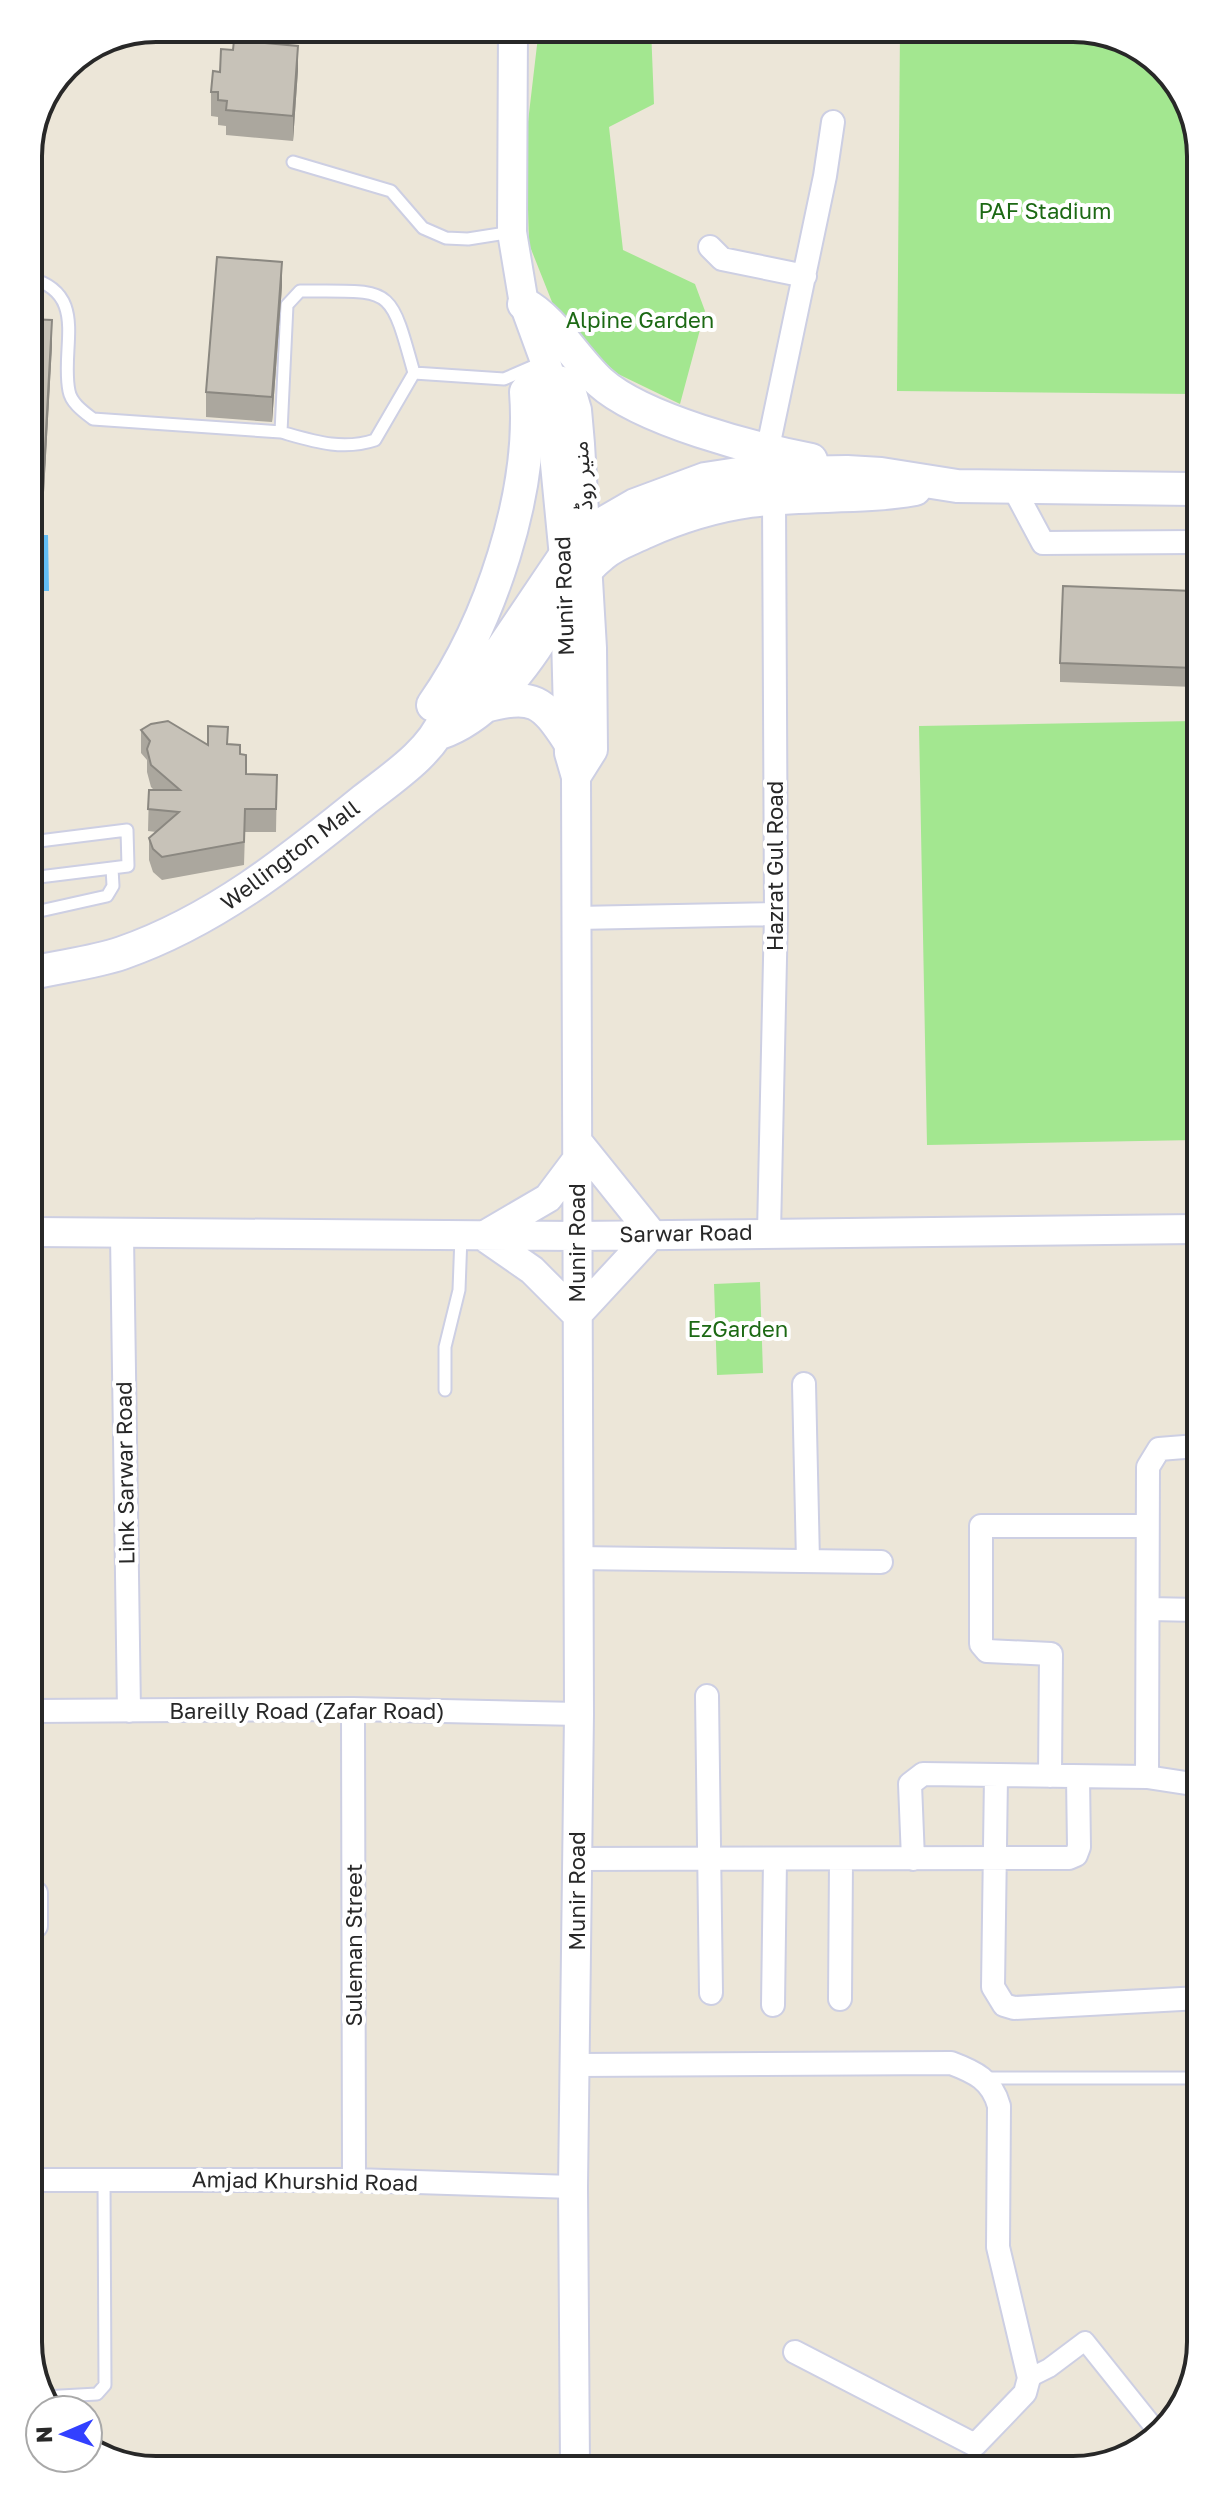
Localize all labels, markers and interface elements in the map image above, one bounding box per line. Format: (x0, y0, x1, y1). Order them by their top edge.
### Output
park label: PAF Stadium (978, 197, 1112, 224)
park label: Alpine Garden (566, 306, 714, 333)
street label: منیر روڈ (566, 440, 598, 512)
street label: Munir Road (548, 536, 579, 656)
street label: Hazrat Gul Road (761, 781, 788, 951)
street label: Wellington Mall (215, 794, 364, 915)
street label: Munir Road (563, 1183, 590, 1303)
street label: Sarwar Road (619, 1218, 753, 1247)
park label: EzGarden (688, 1315, 788, 1342)
street label: Link Sarwar Road (109, 1381, 140, 1565)
street label: Bareilly Road (Zafar Road) (169, 1697, 445, 1724)
street label: Munir Road (563, 1831, 590, 1951)
street label: Suleman Street (340, 1863, 367, 2027)
street label: Amjad Khurshid Road (192, 2165, 418, 2196)
north arrow (24, 2394, 104, 2474)
text: N (30, 2426, 57, 2444)

